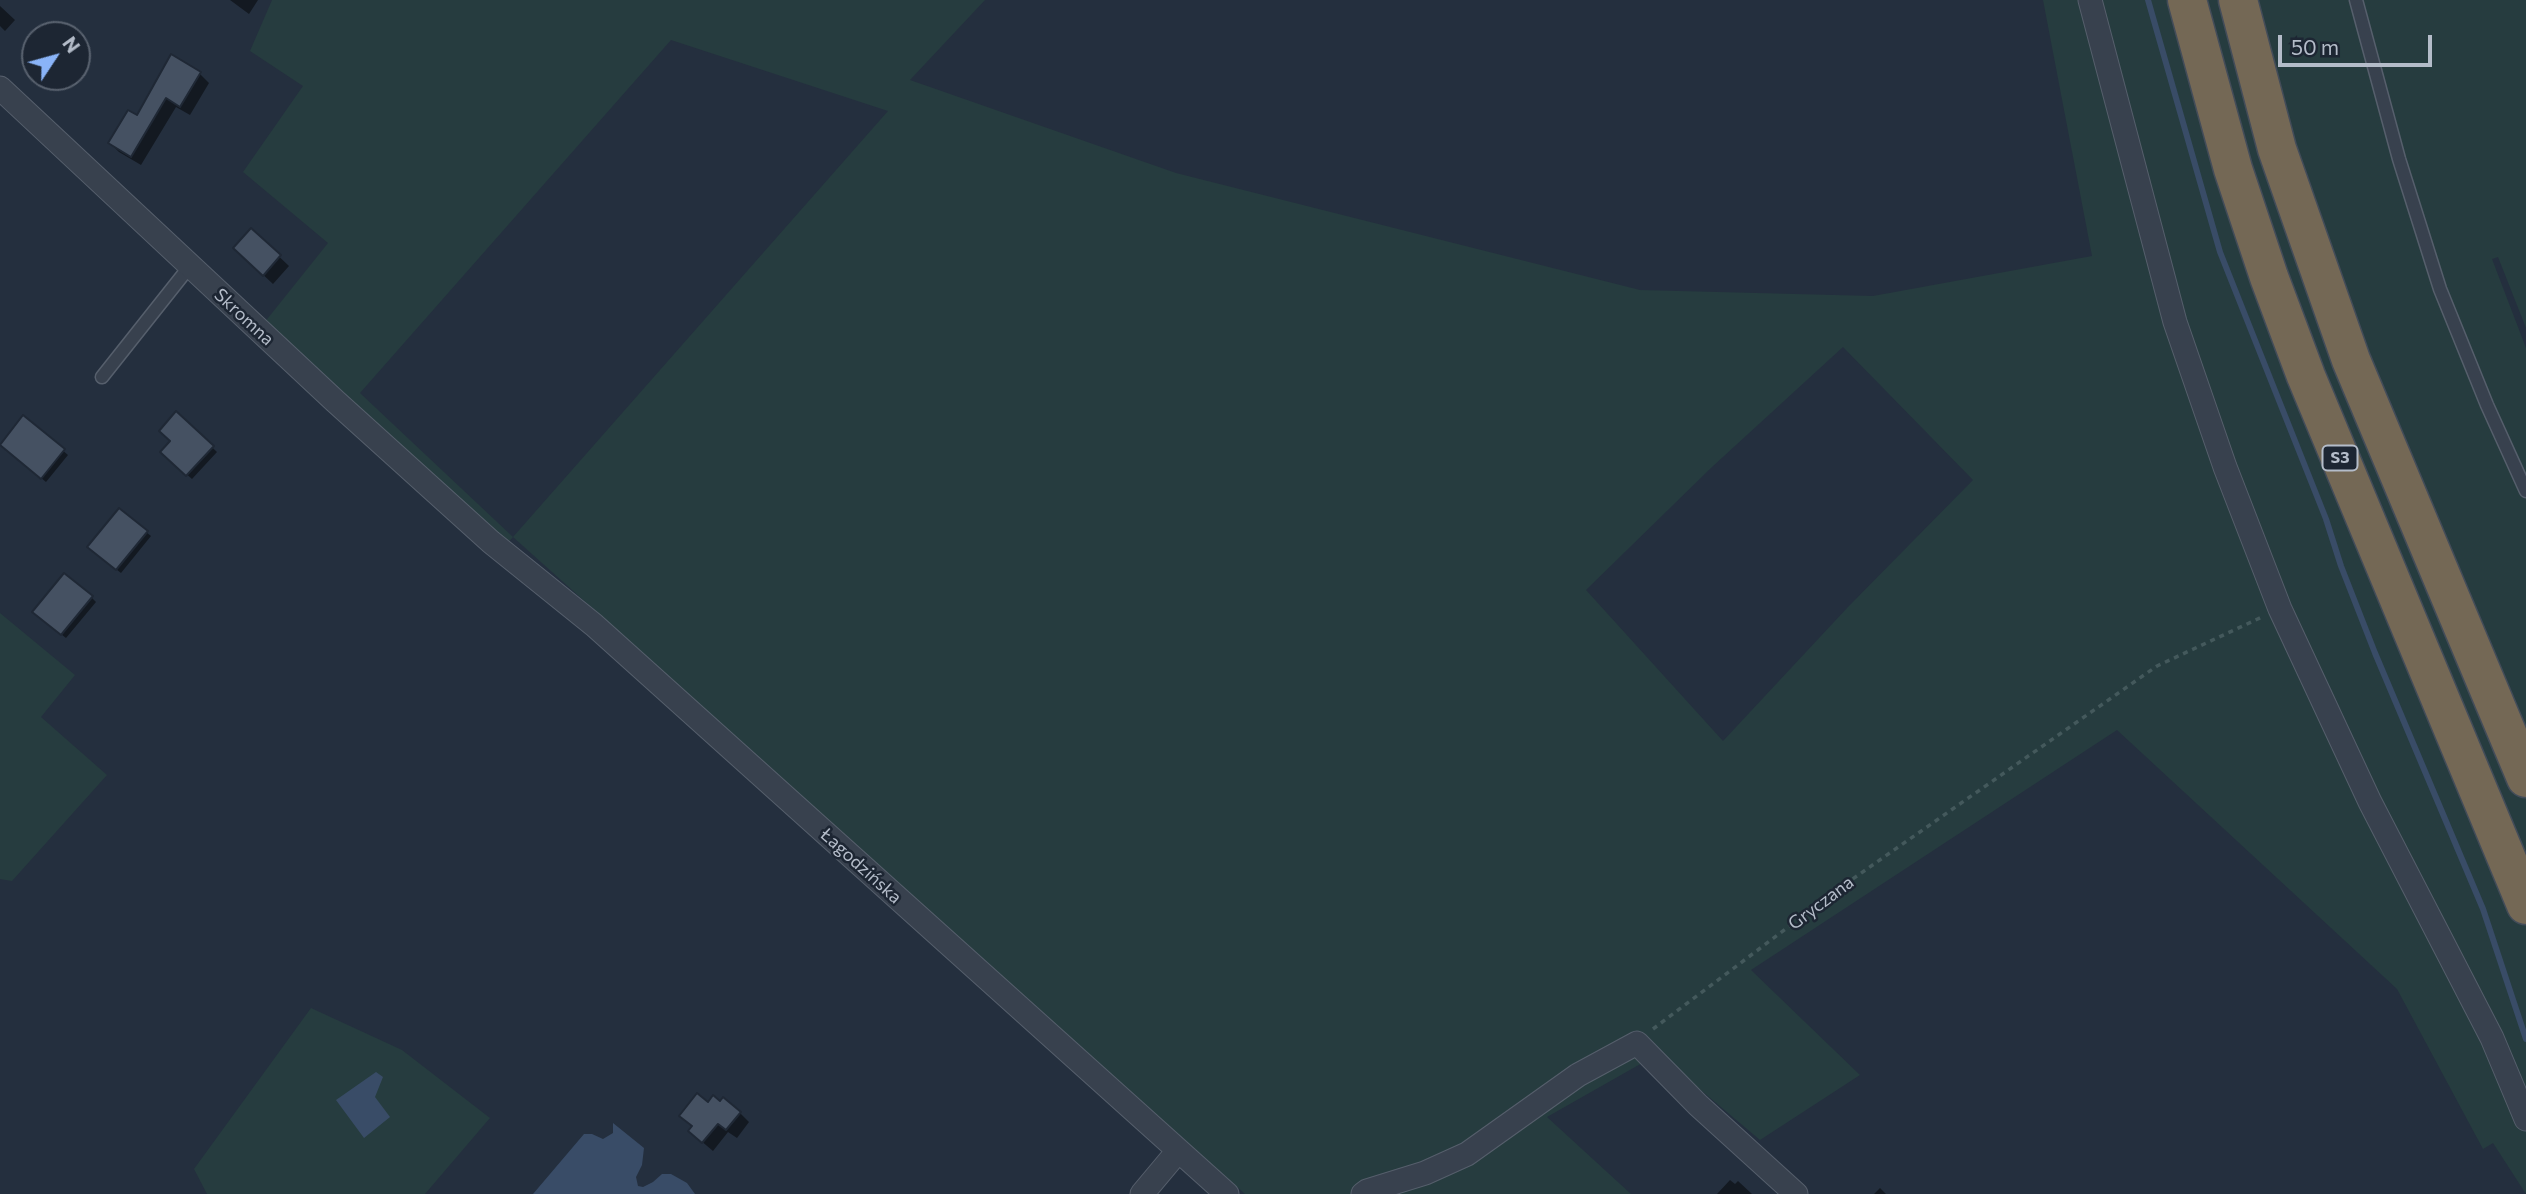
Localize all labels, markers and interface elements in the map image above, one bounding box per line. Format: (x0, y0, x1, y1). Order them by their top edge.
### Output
north arrow (21, 21, 91, 91)
scale bar (2281, 21, 2435, 65)
text: N (58, 32, 85, 57)
text: 50 m (2291, 34, 2339, 59)
street label: Skromna (210, 284, 278, 350)
road number: S3 (2322, 446, 2358, 471)
street label: Łagodzińska (816, 824, 906, 908)
street label: Gryczana (1784, 871, 1858, 935)

